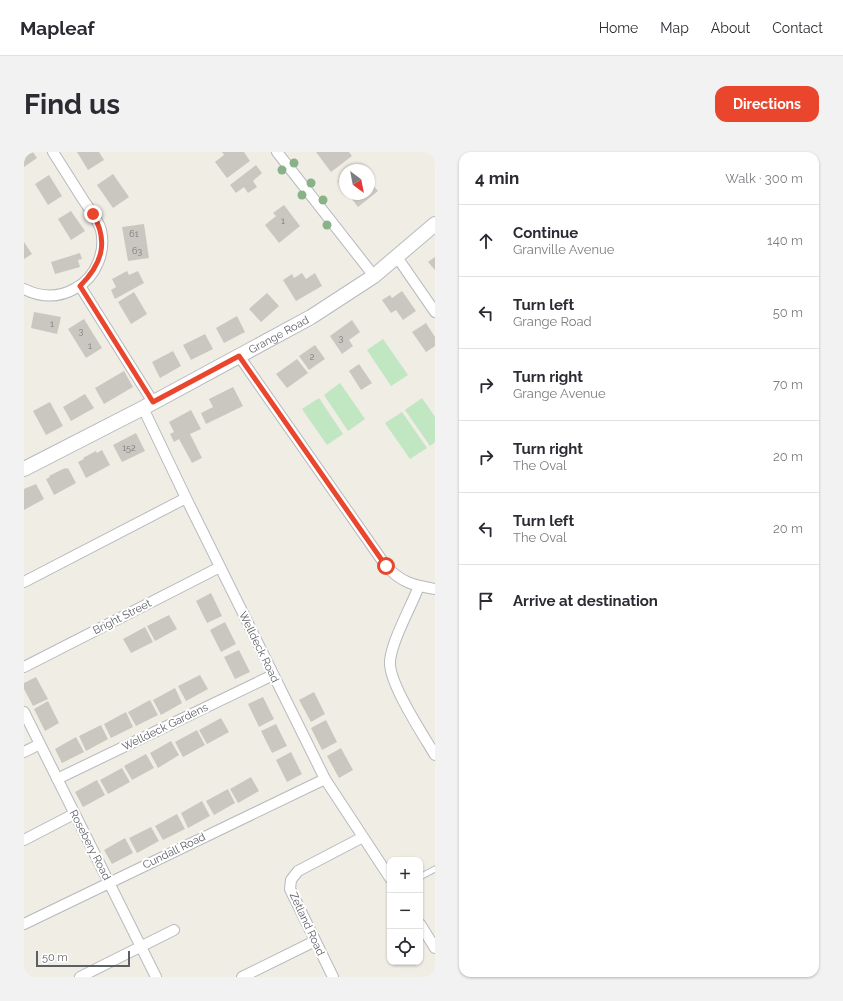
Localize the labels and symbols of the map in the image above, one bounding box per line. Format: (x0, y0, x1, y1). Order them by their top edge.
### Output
north arrow (339, 164, 375, 200)
route end (84, 205, 102, 223)
house number: 1 (281, 216, 285, 226)
house number: 61 (129, 229, 139, 239)
house number: 63 (132, 246, 142, 256)
street label: Grange Road (246, 313, 311, 356)
house number: 1 (50, 319, 54, 329)
house number: 3 (79, 326, 84, 336)
house number: 3 (339, 333, 344, 343)
house number: 1 (88, 341, 92, 351)
house number: 2 (310, 352, 315, 362)
house number: 152 (122, 443, 136, 453)
route start (377, 557, 395, 575)
street label: Bright Street (91, 597, 154, 637)
street label: Welldeck Road (236, 609, 282, 685)
street label: Welldeck Gardens (120, 701, 210, 753)
street label: Rosebery Road (67, 808, 113, 883)
street label: Cundall Road (141, 830, 208, 872)
street label: Zetland Road (287, 890, 327, 958)
scale bar (36, 949, 130, 968)

